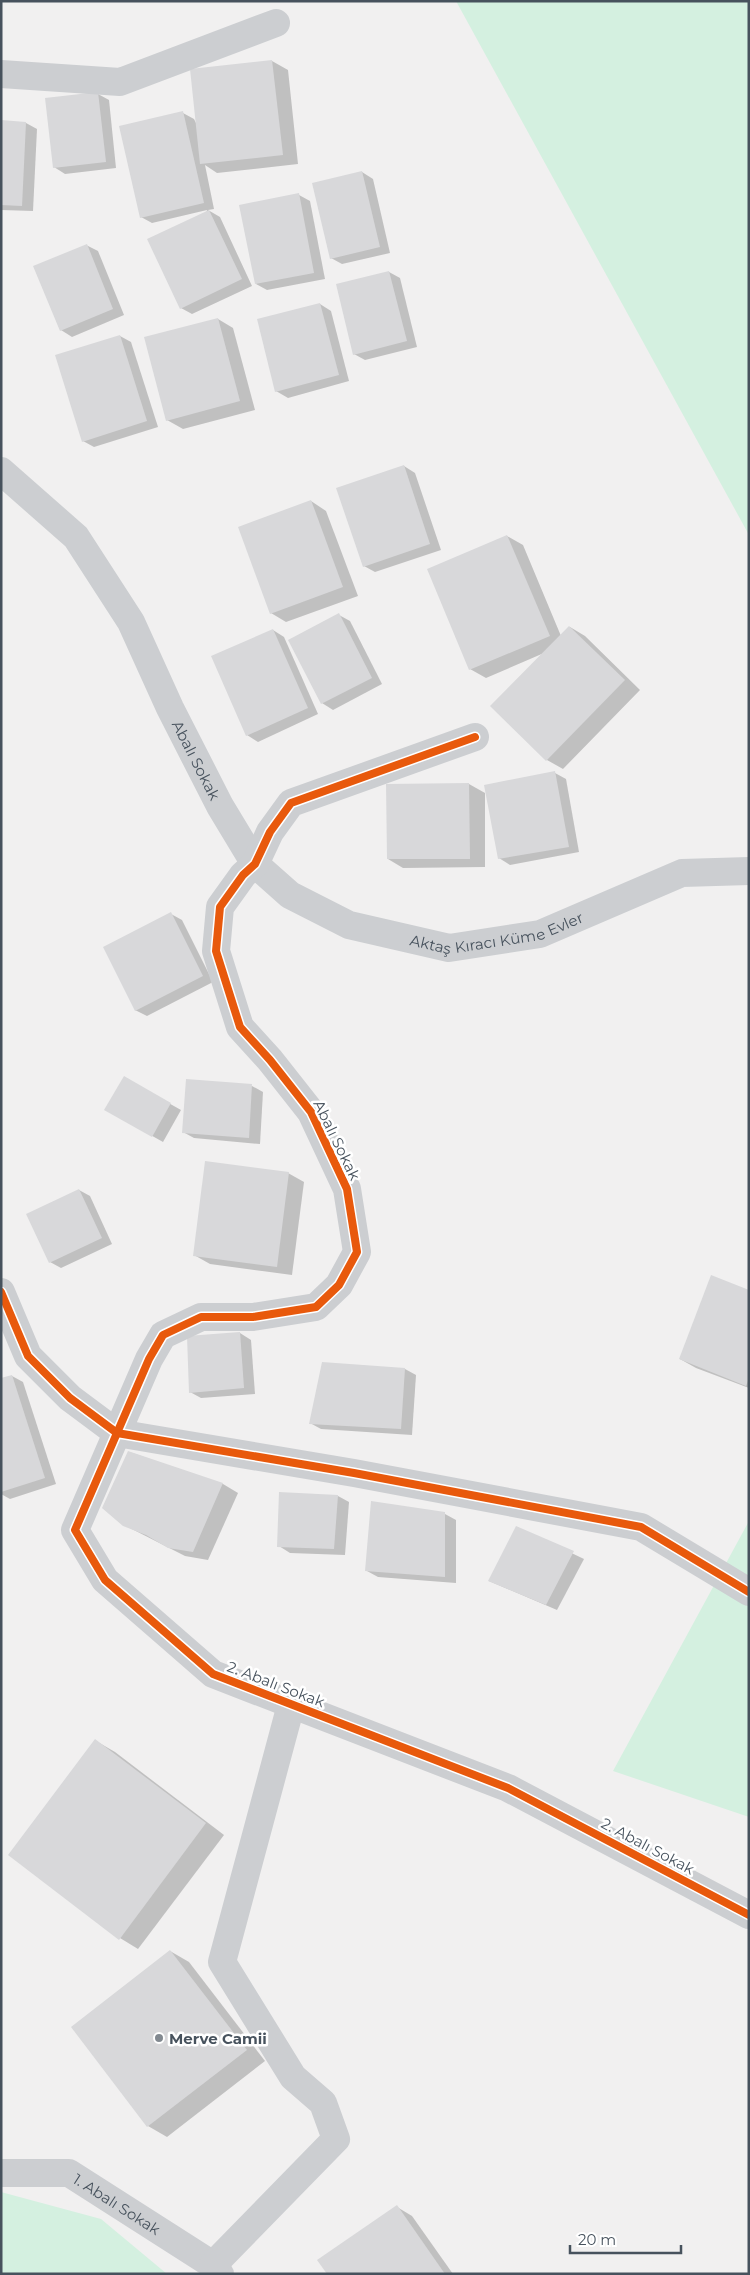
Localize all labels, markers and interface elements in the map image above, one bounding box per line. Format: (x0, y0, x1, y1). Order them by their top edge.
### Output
street label: Abalı Sokak (168, 717, 225, 803)
street label: Aktaş Kıracı Küme Evler (408, 907, 586, 958)
street label: Abalı Sokak (309, 1097, 365, 1183)
street label: 2. Abalı Sokak (225, 1657, 327, 1711)
street label: 2. Abalı Sokak (598, 1813, 698, 1879)
place label: Merve Camii (169, 2029, 267, 2048)
marker: Merve Camii (153, 2032, 165, 2044)
street label: 1. Abalı Sokak (70, 2169, 164, 2239)
scale bar (570, 2222, 681, 2254)
text: 20 m (578, 2230, 616, 2249)

